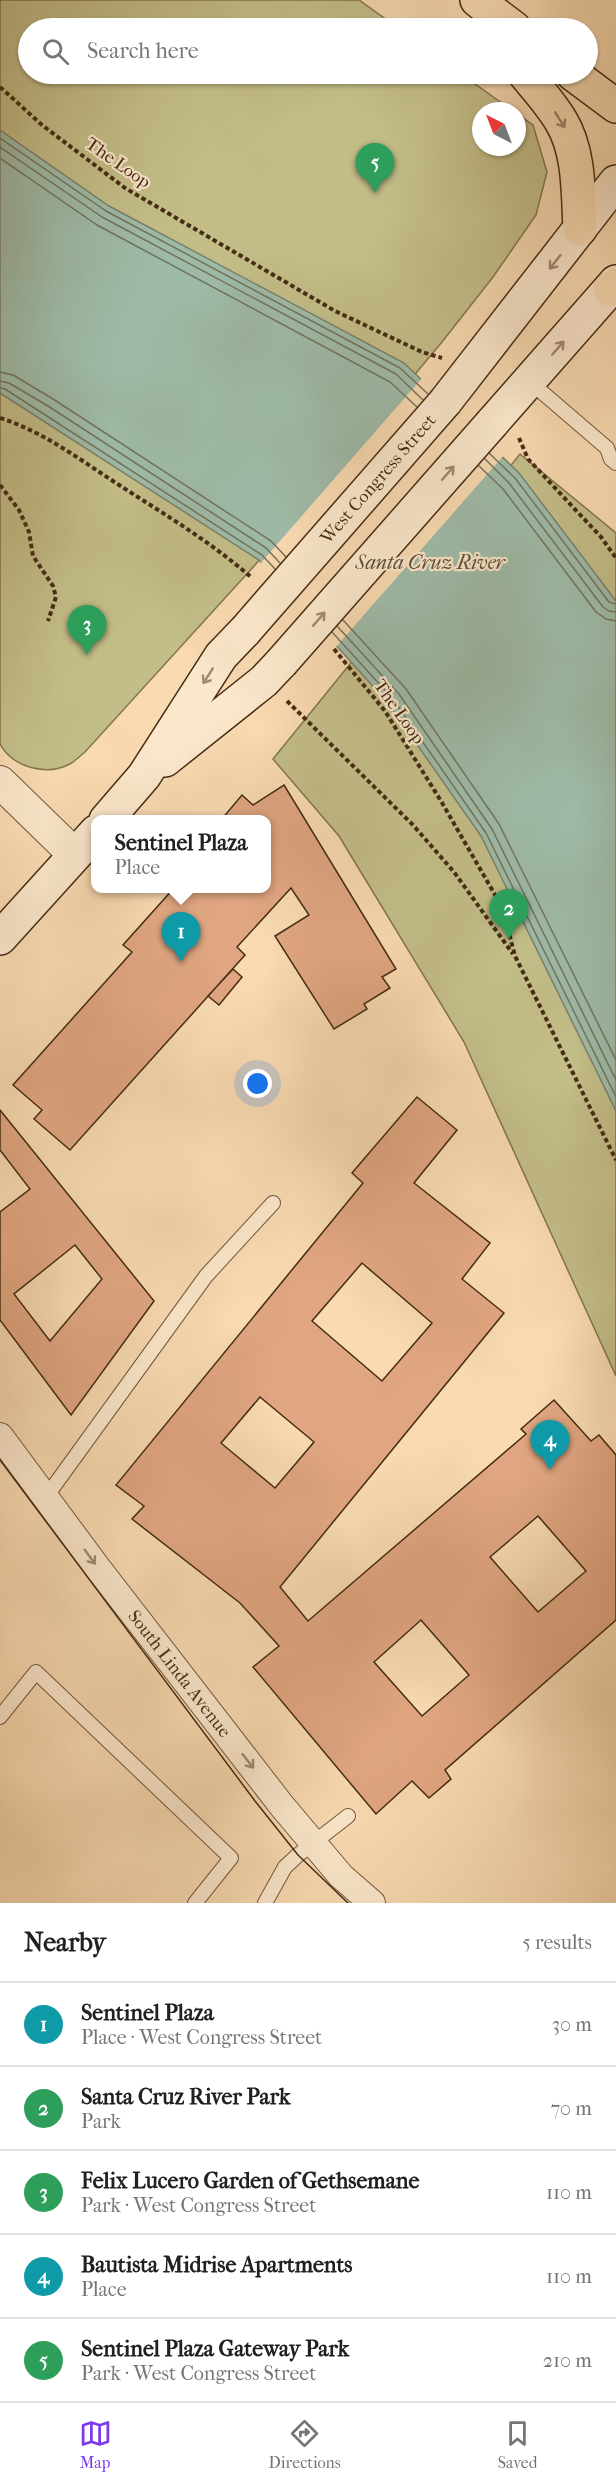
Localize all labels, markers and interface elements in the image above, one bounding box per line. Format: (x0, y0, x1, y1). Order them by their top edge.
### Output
search box (18, 18, 598, 84)
icon: search (39, 35, 72, 68)
text: Search here (87, 38, 199, 64)
north arrow (472, 102, 526, 156)
one-way arrow (554, 111, 566, 128)
street label: The Loop (82, 133, 155, 193)
pin: 5 (356, 144, 394, 193)
one-way arrow (548, 253, 561, 269)
one-way arrow (551, 341, 565, 356)
street label: West Congress Street (315, 409, 440, 549)
one-way arrow (441, 466, 455, 481)
water label: Santa Cruz River (354, 551, 507, 574)
pin: 3 (68, 606, 106, 655)
one-way arrow (312, 612, 326, 627)
one-way arrow (202, 667, 214, 684)
street label: The Loop (369, 676, 429, 749)
popup (91, 815, 271, 893)
text: Sentinel Plaza (115, 830, 247, 856)
text: Place (115, 856, 160, 879)
pin: 2 (490, 890, 528, 939)
pin: 1 (162, 912, 201, 962)
your location (243, 1069, 272, 1098)
pin: 4 (530, 1420, 570, 1470)
one-way arrow (84, 1549, 96, 1565)
street label: South Linda Avenue (124, 1606, 236, 1742)
one-way arrow (241, 1753, 254, 1769)
text: Nearby (24, 1927, 106, 1958)
text: 5 results (522, 1931, 592, 1954)
text: Sentinel Plaza (81, 2000, 214, 2026)
text: 1 (40, 2013, 47, 2036)
text: 30 m (552, 2013, 592, 2036)
text: Place · West Congress Street (81, 2026, 322, 2049)
text: Santa Cruz River Park (81, 2084, 290, 2110)
text: 2 (38, 2097, 49, 2120)
text: 70 m (550, 2097, 592, 2120)
text: Park (81, 2110, 121, 2133)
text: Felix Lucero Garden of Gethsemane (81, 2168, 419, 2194)
text: 3 (39, 2181, 48, 2204)
text: 110 m (546, 2181, 592, 2204)
text: Park · West Congress Street (81, 2194, 316, 2217)
text: Bautista Midrise Apartments (81, 2252, 352, 2278)
text: 4 (38, 2265, 49, 2288)
text: 110 m (546, 2265, 592, 2288)
text: Place (81, 2278, 127, 2301)
text: Sentinel Plaza Gateway Park (81, 2336, 349, 2362)
text: 5 (39, 2349, 48, 2372)
text: 210 m (543, 2349, 592, 2372)
text: Park · West Congress Street (81, 2362, 316, 2385)
tab: Map (79, 2417, 112, 2472)
tab: Directions (269, 2417, 341, 2472)
tab: Saved (498, 2417, 537, 2472)

